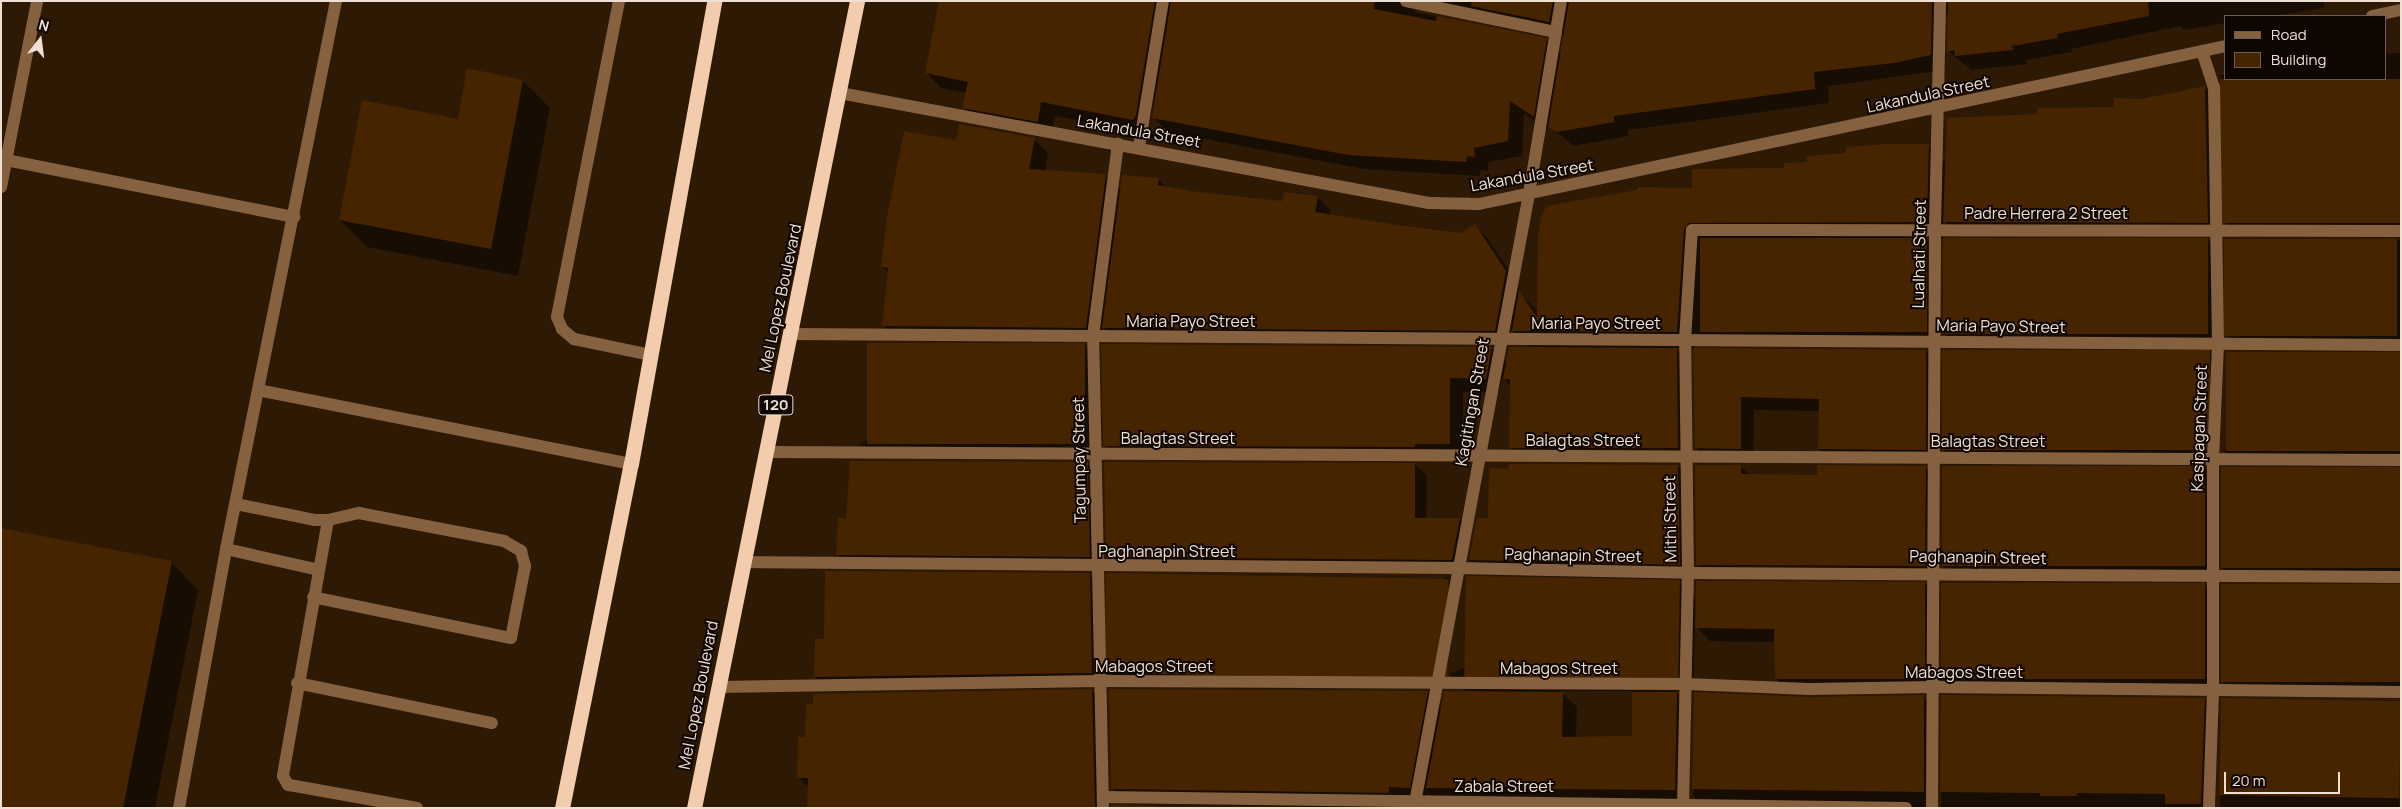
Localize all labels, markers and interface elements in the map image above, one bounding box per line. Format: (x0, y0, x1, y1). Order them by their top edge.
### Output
north arrow (15, 15, 65, 65)
text: N (37, 15, 51, 36)
legend (2224, 15, 2387, 80)
text: Road (2271, 24, 2307, 45)
text: Building (2271, 49, 2326, 70)
street label: Lakandula Street (1865, 72, 1991, 116)
street label: Lakandula Street (1076, 111, 1202, 151)
street label: Lakandula Street (1469, 155, 1595, 195)
street label: Lualhati Street (1908, 199, 1930, 309)
street label: Padre Herrera 2 Street (1964, 203, 2128, 223)
street label: Mel Lopez Boulevard (755, 222, 805, 374)
street label: Maria Payo Street (1126, 311, 1256, 331)
street label: Maria Payo Street (1531, 313, 1661, 333)
street label: Maria Payo Street (1936, 315, 2066, 337)
street label: Kagitingan Street (1451, 337, 1493, 467)
street label: Kasipagan Street (2187, 364, 2211, 492)
road number: 120 (757, 392, 795, 418)
street label: Tagumpay Street (1068, 397, 1090, 523)
street label: Balagtas Street (1121, 428, 1235, 448)
street label: Balagtas Street (1526, 430, 1640, 450)
street label: Balagtas Street (1931, 431, 2045, 451)
street label: Mithi Street (1660, 475, 1680, 563)
street label: Paghanapin Street (1098, 541, 1236, 561)
street label: Paghanapin Street (1504, 544, 1642, 566)
street label: Paghanapin Street (1909, 546, 2047, 568)
street label: Mel Lopez Boulevard (674, 619, 722, 771)
street label: Mabagos Street (1095, 656, 1213, 676)
street label: Mabagos Street (1500, 658, 1618, 678)
street label: Mabagos Street (1905, 662, 2023, 682)
scale bar (2227, 762, 2343, 794)
text: 20 m (2232, 770, 2265, 791)
street label: Zabala Street (1454, 776, 1554, 796)

